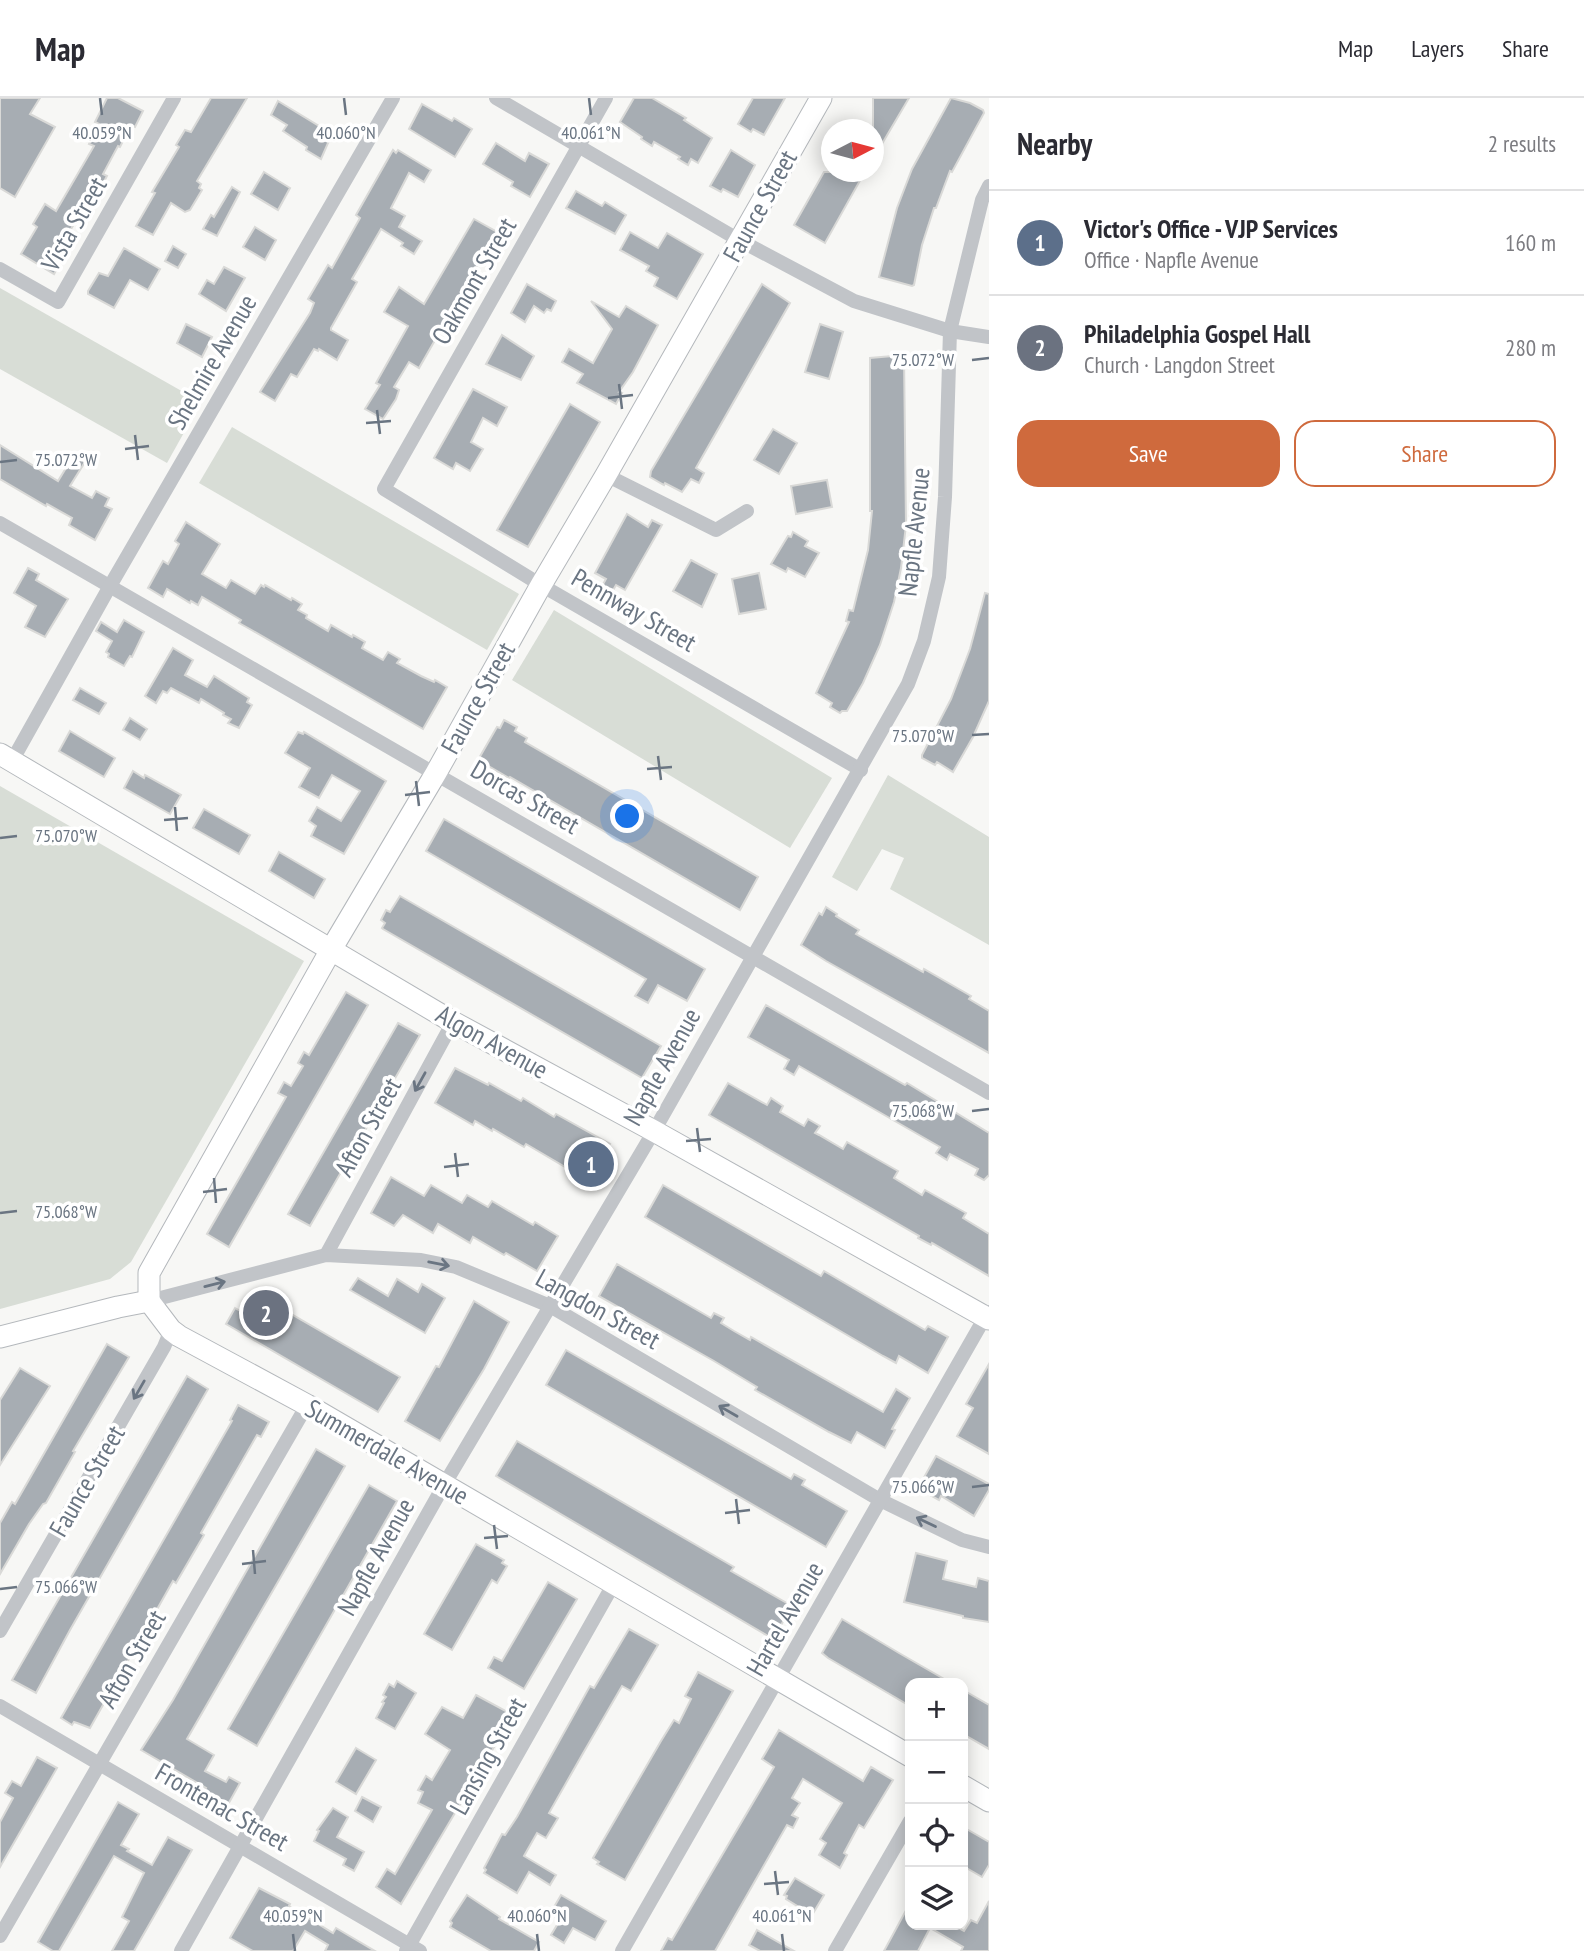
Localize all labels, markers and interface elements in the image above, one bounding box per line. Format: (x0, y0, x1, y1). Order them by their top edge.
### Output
text: Map (35, 27, 85, 70)
text: Map (1338, 33, 1373, 64)
text: Layers (1411, 33, 1464, 64)
text: Share (1502, 33, 1549, 64)
north arrow (821, 119, 884, 182)
text: 40.059°N (72, 121, 132, 144)
text: 40.060°N (316, 121, 376, 144)
text: 40.061°N (561, 121, 621, 144)
text: Nearby (1017, 124, 1092, 163)
text: 2 results (1488, 129, 1556, 158)
street label: Faunce Street (715, 144, 804, 267)
street label: Vista Street (33, 171, 114, 278)
street label: Oakmont Street (424, 212, 523, 350)
text: Victor's Office - VJP Services (1084, 212, 1338, 245)
text: 1 (1035, 228, 1046, 257)
text: 160 m (1505, 228, 1556, 257)
text: Office · Napfle Avenue (1084, 245, 1259, 274)
street label: Shelmire Avenue (160, 288, 263, 435)
text: Philadelphia Gospel Hall (1084, 317, 1310, 350)
text: 2 (1035, 333, 1046, 362)
text: 280 m (1505, 333, 1556, 362)
text: 75.072°W (892, 348, 954, 371)
text: Church · Langdon Street (1084, 350, 1275, 379)
button: Save (1017, 420, 1280, 487)
button: Share (1294, 420, 1556, 487)
text: 75.072°W (35, 448, 97, 471)
street label: Napfle Avenue (890, 466, 937, 598)
street label: Pennway Street (566, 561, 703, 659)
street label: Faunce Street (433, 636, 522, 759)
text: 75.070°W (892, 724, 954, 747)
street label: Dorcas Street (465, 752, 585, 841)
your location (610, 799, 644, 833)
text: 75.070°W (35, 824, 97, 847)
street label: Algon Avenue (431, 997, 554, 1086)
street label: Napfle Avenue (616, 1002, 707, 1131)
one-way arrow (413, 1071, 427, 1092)
street label: Afton Street (327, 1072, 408, 1182)
text: 75.068°W (892, 1099, 954, 1122)
pin: 1 (568, 1138, 614, 1190)
text: 75.068°W (35, 1200, 97, 1223)
one-way arrow (427, 1257, 450, 1271)
street label: Langdon Street (530, 1261, 666, 1356)
one-way arrow (203, 1277, 226, 1290)
pin: 2 (243, 1287, 289, 1339)
one-way arrow (132, 1379, 145, 1400)
street label: Summerdale Avenue (300, 1391, 475, 1512)
one-way arrow (718, 1403, 738, 1417)
street label: Faunce Street (42, 1419, 132, 1542)
text: 75.066°W (892, 1475, 954, 1498)
street label: Napfle Avenue (330, 1492, 421, 1621)
one-way arrow (916, 1515, 937, 1528)
street label: Hartel Avenue (739, 1556, 830, 1682)
text: 75.066°W (35, 1575, 97, 1598)
street label: Afton Street (90, 1604, 173, 1714)
map controls (905, 1678, 968, 1930)
button: + (905, 1678, 968, 1741)
street label: Lansing Street (442, 1691, 533, 1820)
button: − (905, 1741, 968, 1804)
street label: Frontenac Street (150, 1755, 295, 1858)
button: locate (905, 1804, 968, 1867)
button: layers (905, 1867, 968, 1930)
text: 40.059°N (263, 1904, 323, 1927)
text: 40.060°N (507, 1904, 567, 1927)
text: 40.061°N (752, 1904, 812, 1927)

